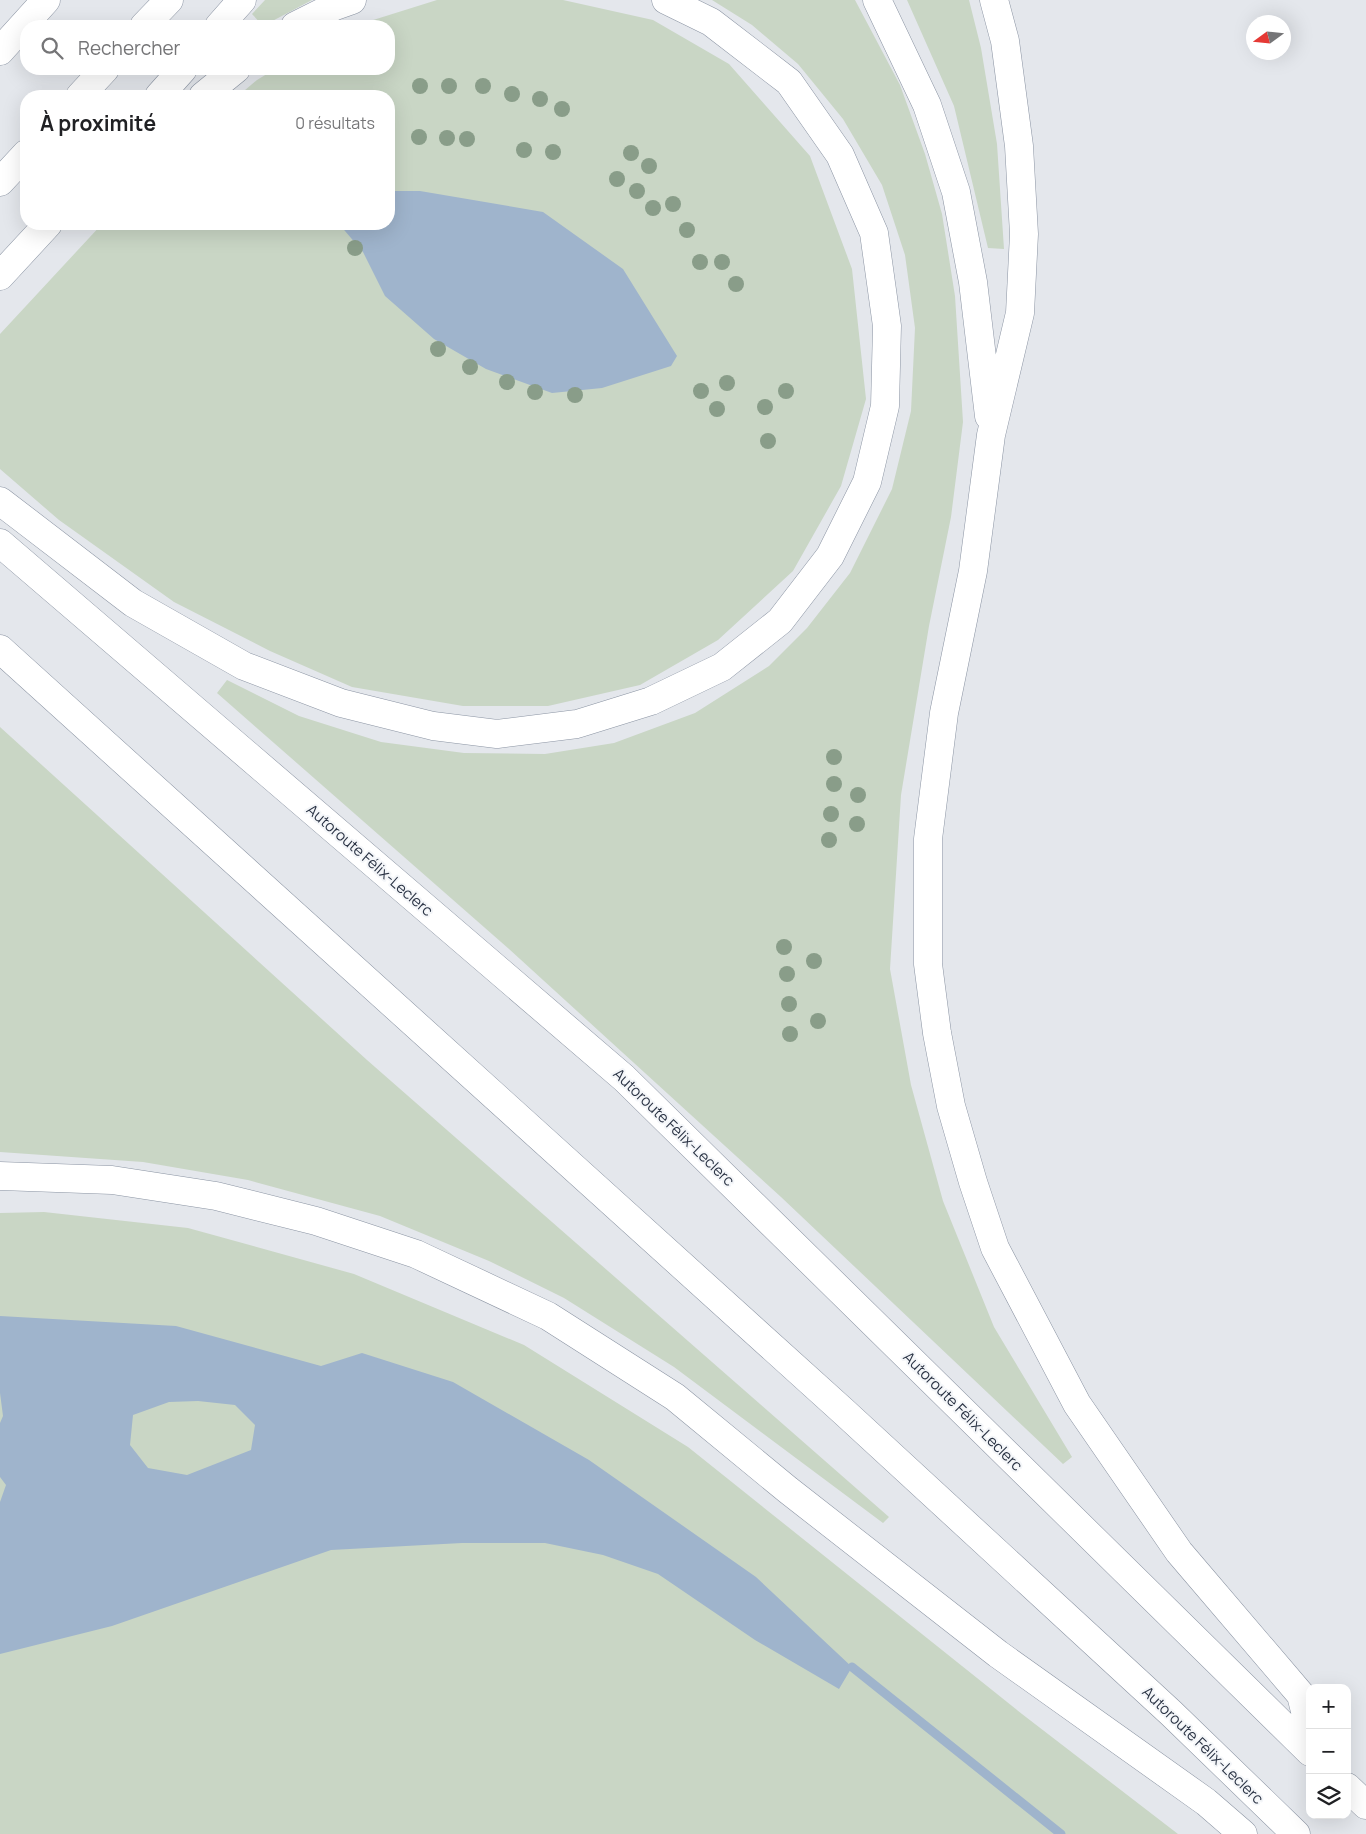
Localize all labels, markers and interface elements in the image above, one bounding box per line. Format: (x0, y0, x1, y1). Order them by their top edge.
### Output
north arrow (1246, 15, 1291, 60)
search box (20, 20, 395, 75)
icon: search (38, 34, 66, 62)
text: Rechercher (78, 35, 180, 61)
text: À proximité (40, 109, 156, 137)
text: 0 résultats (295, 112, 375, 134)
street label: Autoroute Félix-Leclerc (302, 799, 438, 921)
street label: Autoroute Félix-Leclerc (609, 1063, 739, 1191)
street label: Autoroute Félix-Leclerc (899, 1347, 1027, 1475)
street label: Autoroute Félix-Leclerc (1138, 1681, 1268, 1809)
map controls (1306, 1684, 1351, 1819)
button: + (1306, 1684, 1351, 1729)
button: − (1306, 1729, 1351, 1774)
button: layers (1306, 1774, 1351, 1819)

